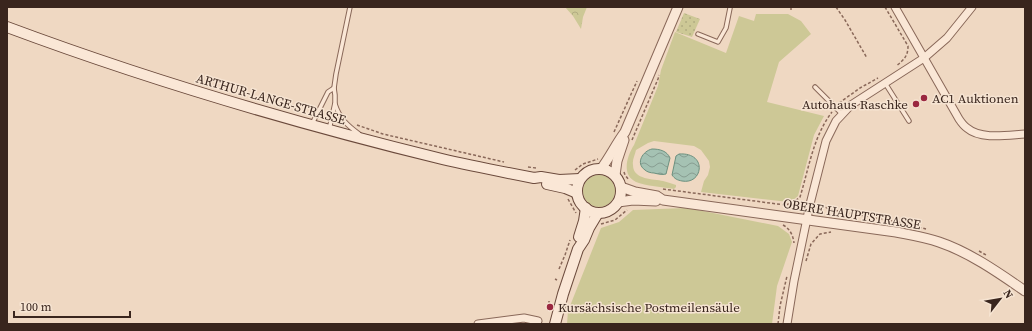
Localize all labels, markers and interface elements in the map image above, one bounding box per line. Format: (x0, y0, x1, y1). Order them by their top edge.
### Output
street label: ARTHUR-LANGE-STRASSE (194, 69, 348, 129)
place label: AC1 Auktionen (932, 90, 1019, 107)
marker: AC1 Auktionen (919, 93, 929, 103)
place label: Autohaus Raschke (802, 96, 908, 113)
marker: Autohaus Raschke (911, 99, 921, 109)
street label: OBERE HAUPTSTRASSE (782, 195, 922, 233)
north arrow (980, 279, 1020, 319)
text: N (1000, 287, 1017, 301)
scale bar (14, 293, 130, 319)
text: 100 m (20, 299, 52, 315)
place label: Kursächsische Postmeilensäule (558, 299, 740, 316)
marker: Kursächsische Postmeilensäule (545, 302, 555, 312)

